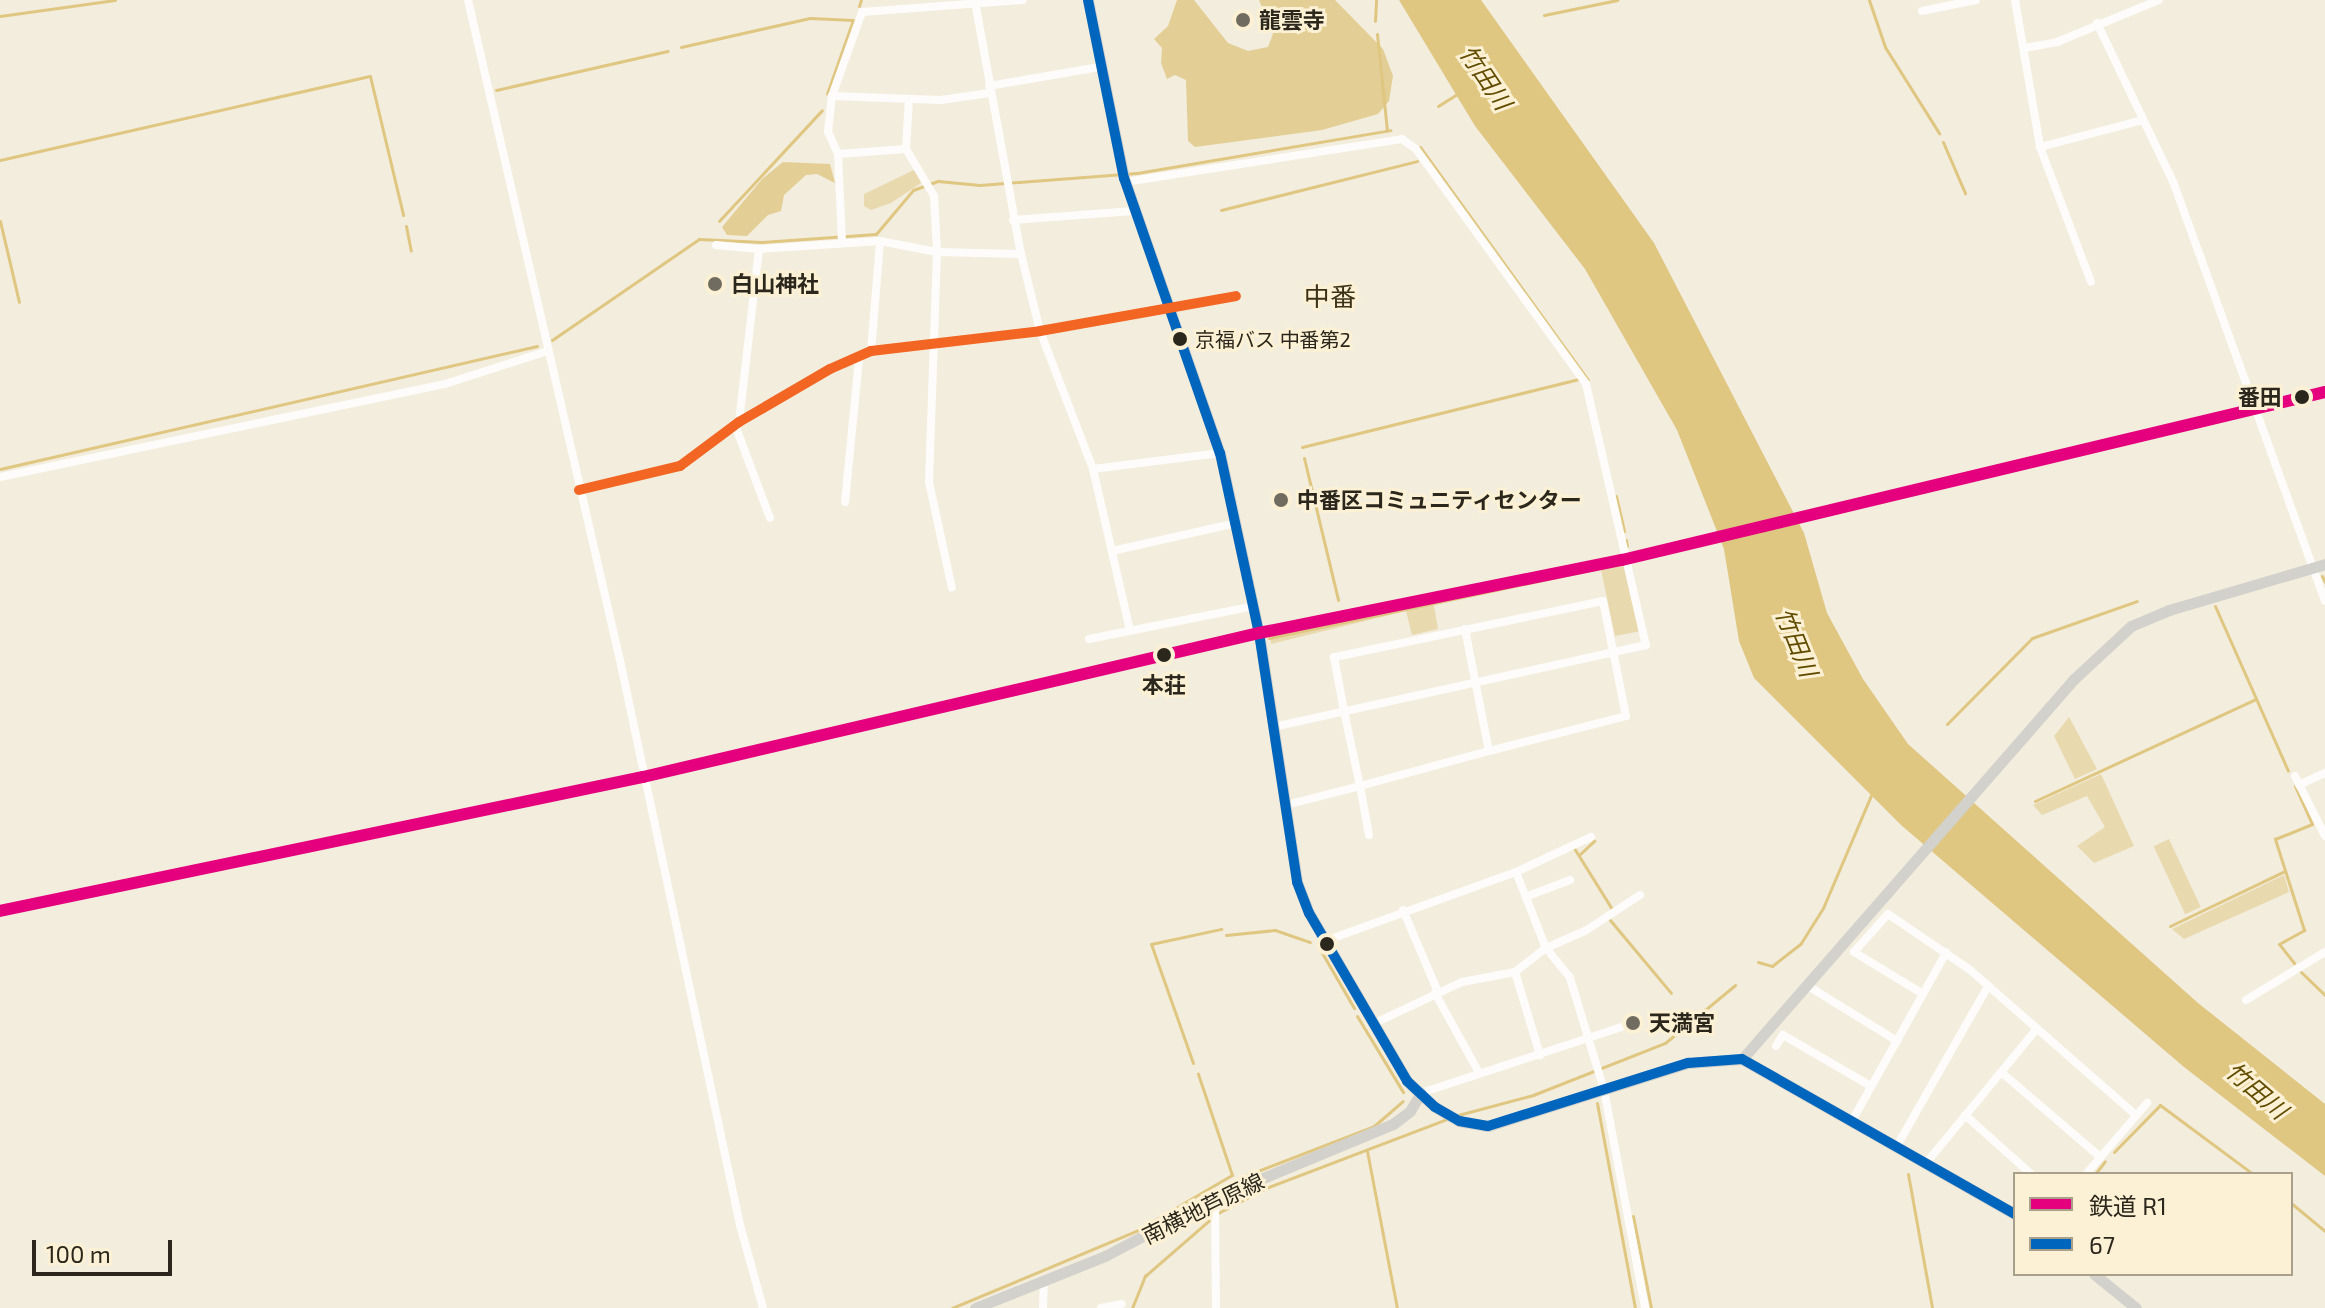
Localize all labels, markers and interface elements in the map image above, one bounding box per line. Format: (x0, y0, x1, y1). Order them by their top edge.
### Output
place label: 龍雲寺 (1259, 7, 1325, 33)
marker: 龍雲寺 (1234, 11, 1252, 29)
water label: 竹田川 (1454, 39, 1518, 115)
place label: 白山神社 (731, 271, 819, 297)
marker: 白山神社 (706, 275, 724, 293)
district label: 中番 (1304, 280, 1356, 312)
place label: 京福バス 中番第2 (1195, 327, 1351, 351)
marker: 京福バス 中番第2 (1172, 331, 1188, 347)
place label: 番田 (2238, 384, 2282, 410)
marker: 番田 (2289, 384, 2315, 410)
place label: 中番区コミュニティセンター (1297, 487, 1583, 513)
marker: 中番区コミュニティセンター (1272, 491, 1290, 509)
water label: 竹田川 (1770, 603, 1824, 681)
marker: 本荘 (1151, 642, 1177, 668)
place label: 本荘 (1142, 672, 1186, 698)
unlabelled marker (1319, 936, 1335, 952)
place label: 天満宮 (1649, 1010, 1715, 1036)
marker: 天満宮 (1624, 1014, 1642, 1032)
water label: 竹田川 (2220, 1056, 2294, 1124)
street label: 南横地芦原線 (1138, 1167, 1268, 1249)
legend (2013, 1172, 2293, 1276)
text: 鉄道 R1 (2089, 1191, 2167, 1220)
scale bar (36, 1224, 176, 1274)
text: 67 (2089, 1230, 2115, 1259)
text: 100 m (46, 1239, 111, 1268)

